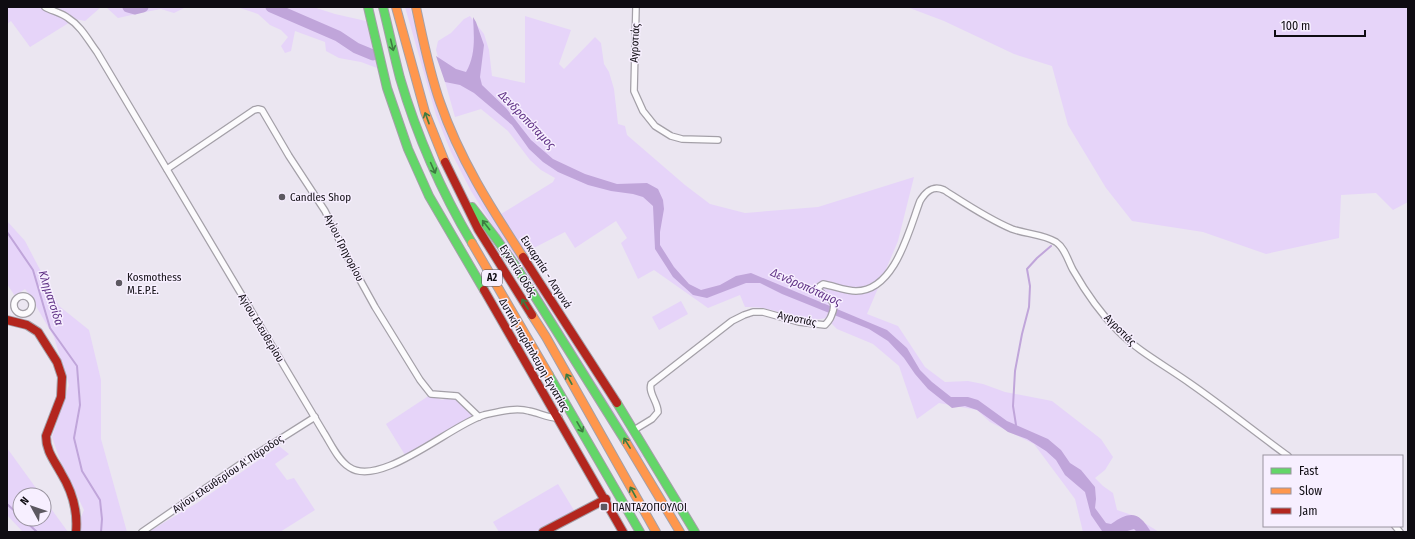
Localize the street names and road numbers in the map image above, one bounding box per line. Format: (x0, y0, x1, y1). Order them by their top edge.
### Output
street label: Αγροτιάς (627, 23, 643, 63)
street label: Αγίου Γρηγορίου (322, 212, 366, 284)
street label: Ευκαρπία - Λαγυνά (518, 233, 574, 311)
street label: Εγνατία Οδός (497, 242, 539, 300)
road number: Α2 (482, 270, 502, 286)
street label: Αγίου Ελευθερίου (235, 291, 287, 365)
street label: Δυτική παράπλευρη Εγνατίας (496, 296, 572, 414)
street label: Αγροτιάς (776, 309, 818, 330)
street label: Αγροτιάς (1101, 311, 1139, 349)
street label: Αγίου Ελευθερίου Α' Πάροδος (170, 432, 286, 516)

